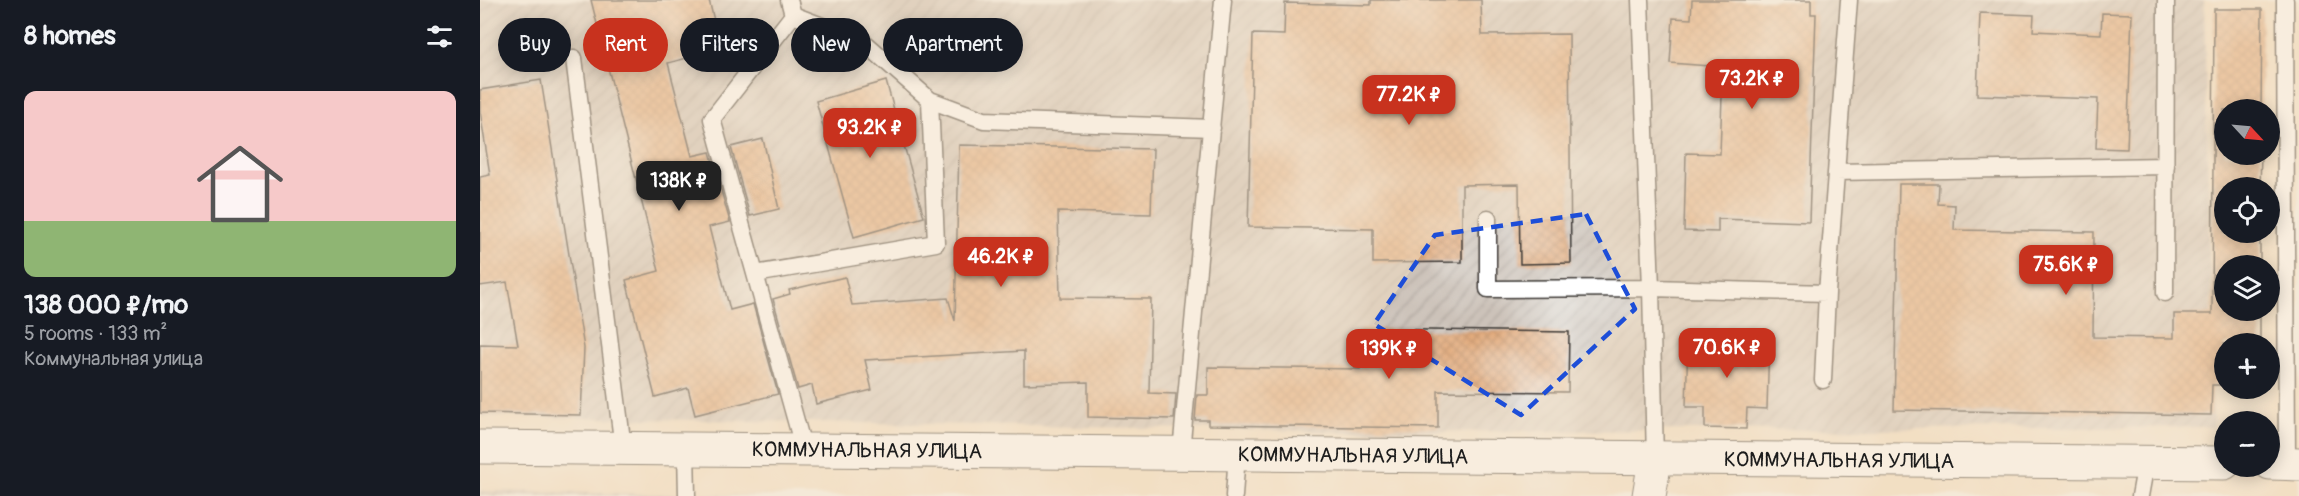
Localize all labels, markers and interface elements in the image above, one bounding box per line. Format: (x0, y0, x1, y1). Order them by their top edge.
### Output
chip: Buy (498, 18, 571, 72)
chip: Rent (583, 18, 668, 72)
chip: Filters (680, 18, 779, 72)
chip: New (791, 18, 871, 72)
chip: Apartment (883, 18, 1023, 72)
text: 8 homes (24, 20, 116, 52)
icon: filters (423, 20, 456, 53)
pin: 73.2K ₽ (1697, 59, 1807, 110)
text: 73.2K ₽ (1719, 66, 1785, 91)
pin: 77.2K ₽ (1354, 75, 1464, 126)
text: 77.2K ₽ (1376, 82, 1442, 107)
north arrow (2214, 99, 2280, 165)
map controls (2214, 99, 2280, 477)
pin: 93.2K ₽ (815, 108, 925, 159)
text: 93.2K ₽ (837, 115, 903, 140)
icon: home (186, 130, 294, 238)
pin: 138K ₽ (630, 161, 728, 212)
text: 138K ₽ (650, 168, 708, 193)
button: locate (2214, 177, 2280, 243)
pin: 46.2K ₽ (946, 237, 1056, 288)
text: 46.2K ₽ (967, 244, 1035, 269)
pin: 75.6K ₽ (2011, 245, 2121, 296)
text: 75.6K ₽ (2033, 252, 2099, 277)
button: layers (2214, 255, 2280, 321)
text: 138 000 ₽/mo (24, 289, 188, 321)
text: 5 rooms · 133 m² (24, 321, 167, 346)
pin: 70.6K ₽ (1672, 328, 1782, 379)
pin: 139K ₽ (1340, 329, 1438, 380)
button: + (2214, 333, 2280, 399)
text: 70.6K ₽ (1693, 335, 1761, 360)
text: 139K ₽ (1360, 336, 1418, 361)
text: Коммунальная улица (24, 346, 203, 371)
button: − (2214, 411, 2280, 477)
street label: КОММУНАЛЬНАЯ УЛИЦА (752, 436, 982, 465)
street label: КОММУНАЛЬНАЯ УЛИЦА (1238, 441, 1468, 471)
street label: КОММУНАЛЬНАЯ УЛИЦА (1724, 446, 1954, 475)

